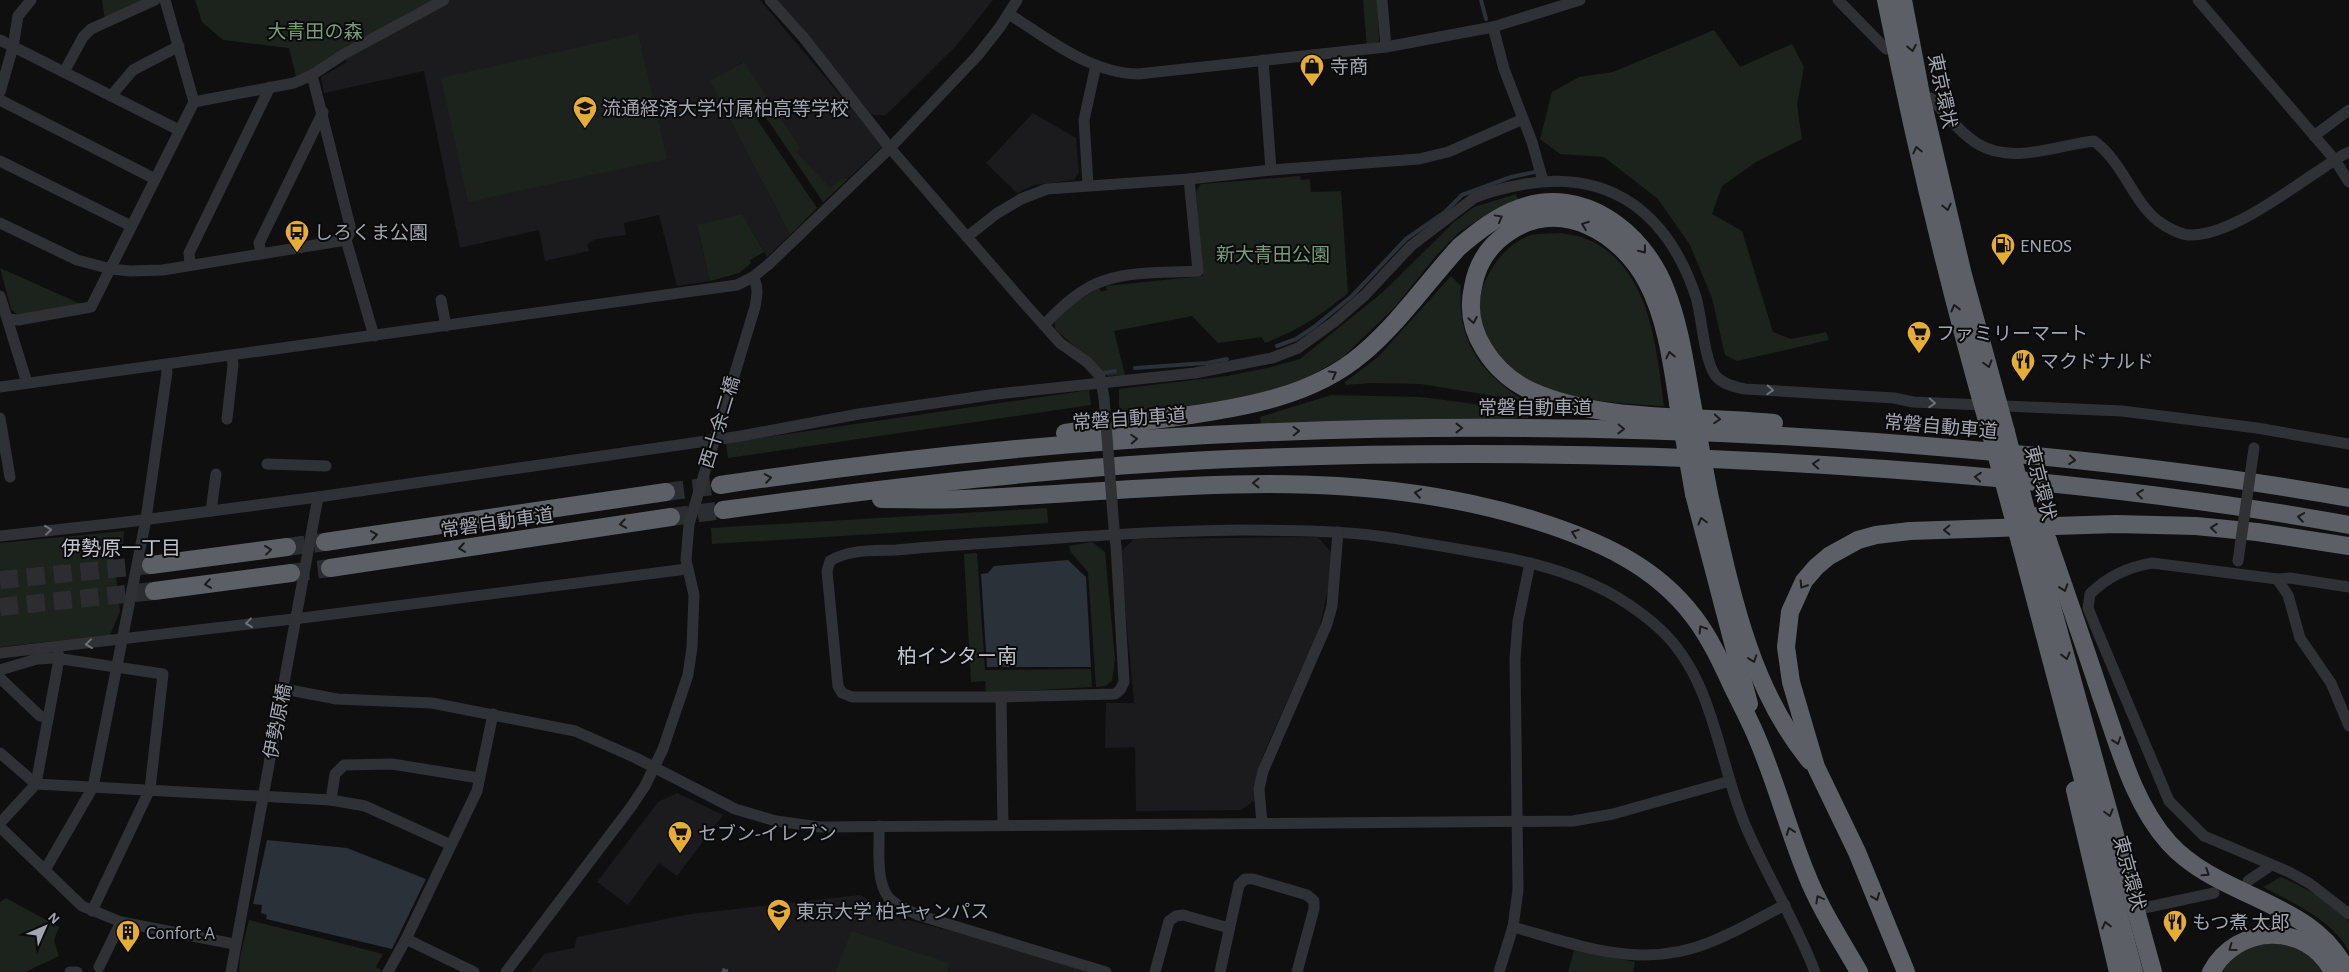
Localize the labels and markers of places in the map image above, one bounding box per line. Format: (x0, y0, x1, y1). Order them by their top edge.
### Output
shop icon: 寺商 (1299, 53, 1325, 87)
place label: 寺商 (1330, 57, 1368, 77)
school or university icon: 流通経済大学付属柏高等学校 (572, 95, 598, 129)
place label: 流通経済大学付属柏高等学校 (602, 98, 849, 119)
bus stop icon: しろくま公園 (284, 219, 310, 253)
place label: しろくま公園 (314, 223, 428, 243)
fuel station icon: ENEOS (1990, 232, 2016, 266)
place label: ENEOS (2020, 237, 2072, 256)
supermarket icon: ファミリーマート (1906, 320, 1932, 354)
place label: ファミリーマート (1936, 325, 2088, 344)
restaurant icon: マクドナルド (2010, 348, 2036, 382)
place label: マクドナルド (2040, 352, 2154, 372)
supermarket icon: セブン-イレブン (667, 820, 693, 854)
place label: セブン-イレブン (698, 823, 837, 844)
school or university icon: 東京大学 柏キャンパス (766, 898, 792, 932)
place label: 東京大学 柏キャンパス (796, 901, 989, 922)
restaurant icon: もつ煮 太郎 (2162, 909, 2188, 943)
place label: もつ煮 太郎 (2192, 912, 2289, 933)
building icon: Confort A (115, 919, 141, 953)
place label: Confort A (146, 924, 215, 943)

